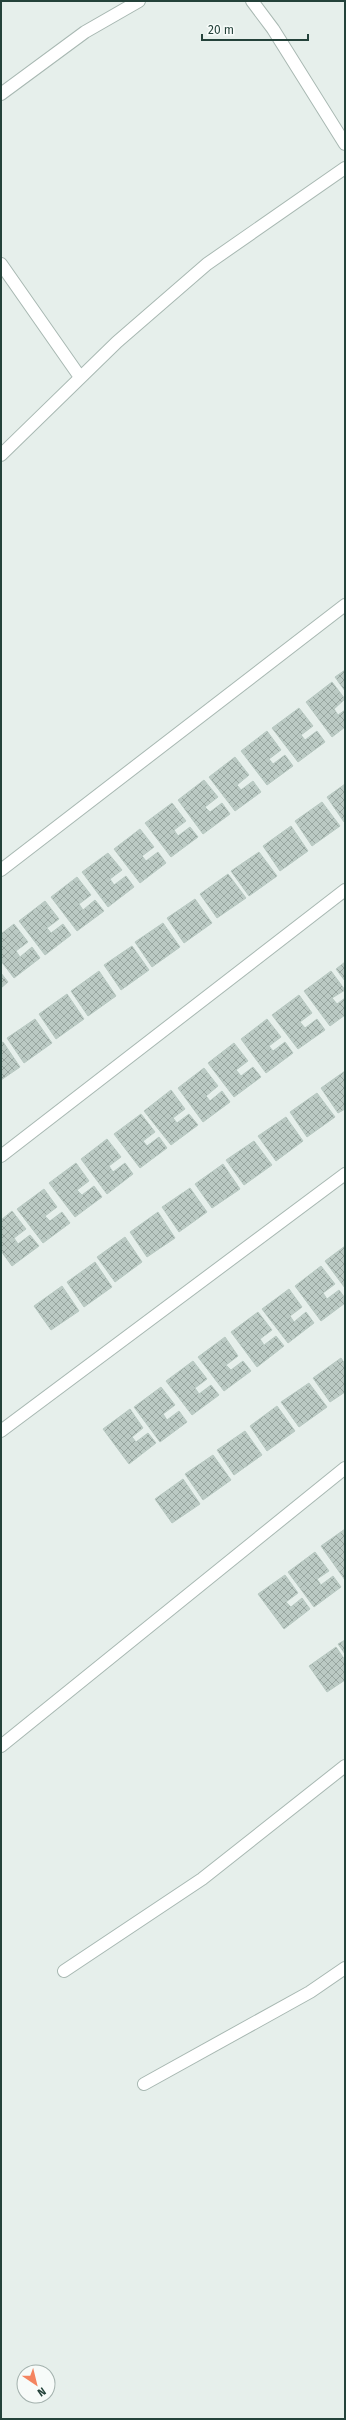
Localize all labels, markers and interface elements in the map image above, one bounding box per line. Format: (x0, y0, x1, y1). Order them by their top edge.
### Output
scale bar (202, 16, 308, 42)
text: 20 m (208, 23, 234, 37)
north arrow (16, 2364, 56, 2404)
text: N (35, 2384, 48, 2399)

